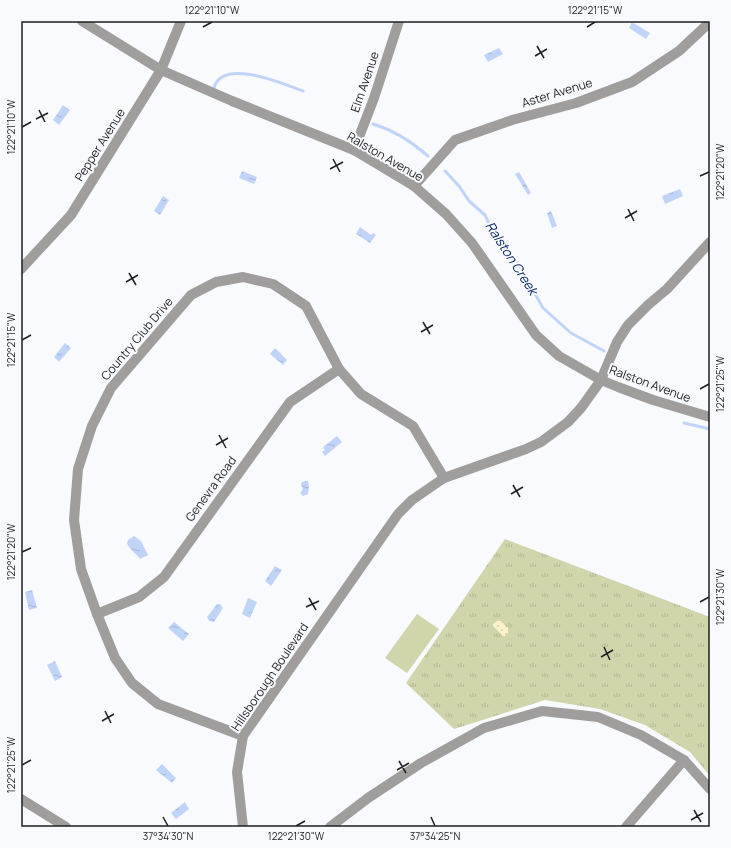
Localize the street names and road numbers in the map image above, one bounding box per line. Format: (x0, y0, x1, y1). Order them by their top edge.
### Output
street label: Elm Avenue (346, 49, 383, 115)
street label: Aster Avenue (519, 74, 594, 111)
street label: Pepper Avenue (70, 105, 129, 184)
street label: Ralston Avenue (344, 128, 427, 185)
street label: Country Club Drive (97, 293, 176, 384)
street label: Ralston Avenue (607, 361, 693, 406)
street label: Genevra Road (181, 453, 240, 525)
street label: Hillsborough Boulevard (227, 619, 312, 734)

